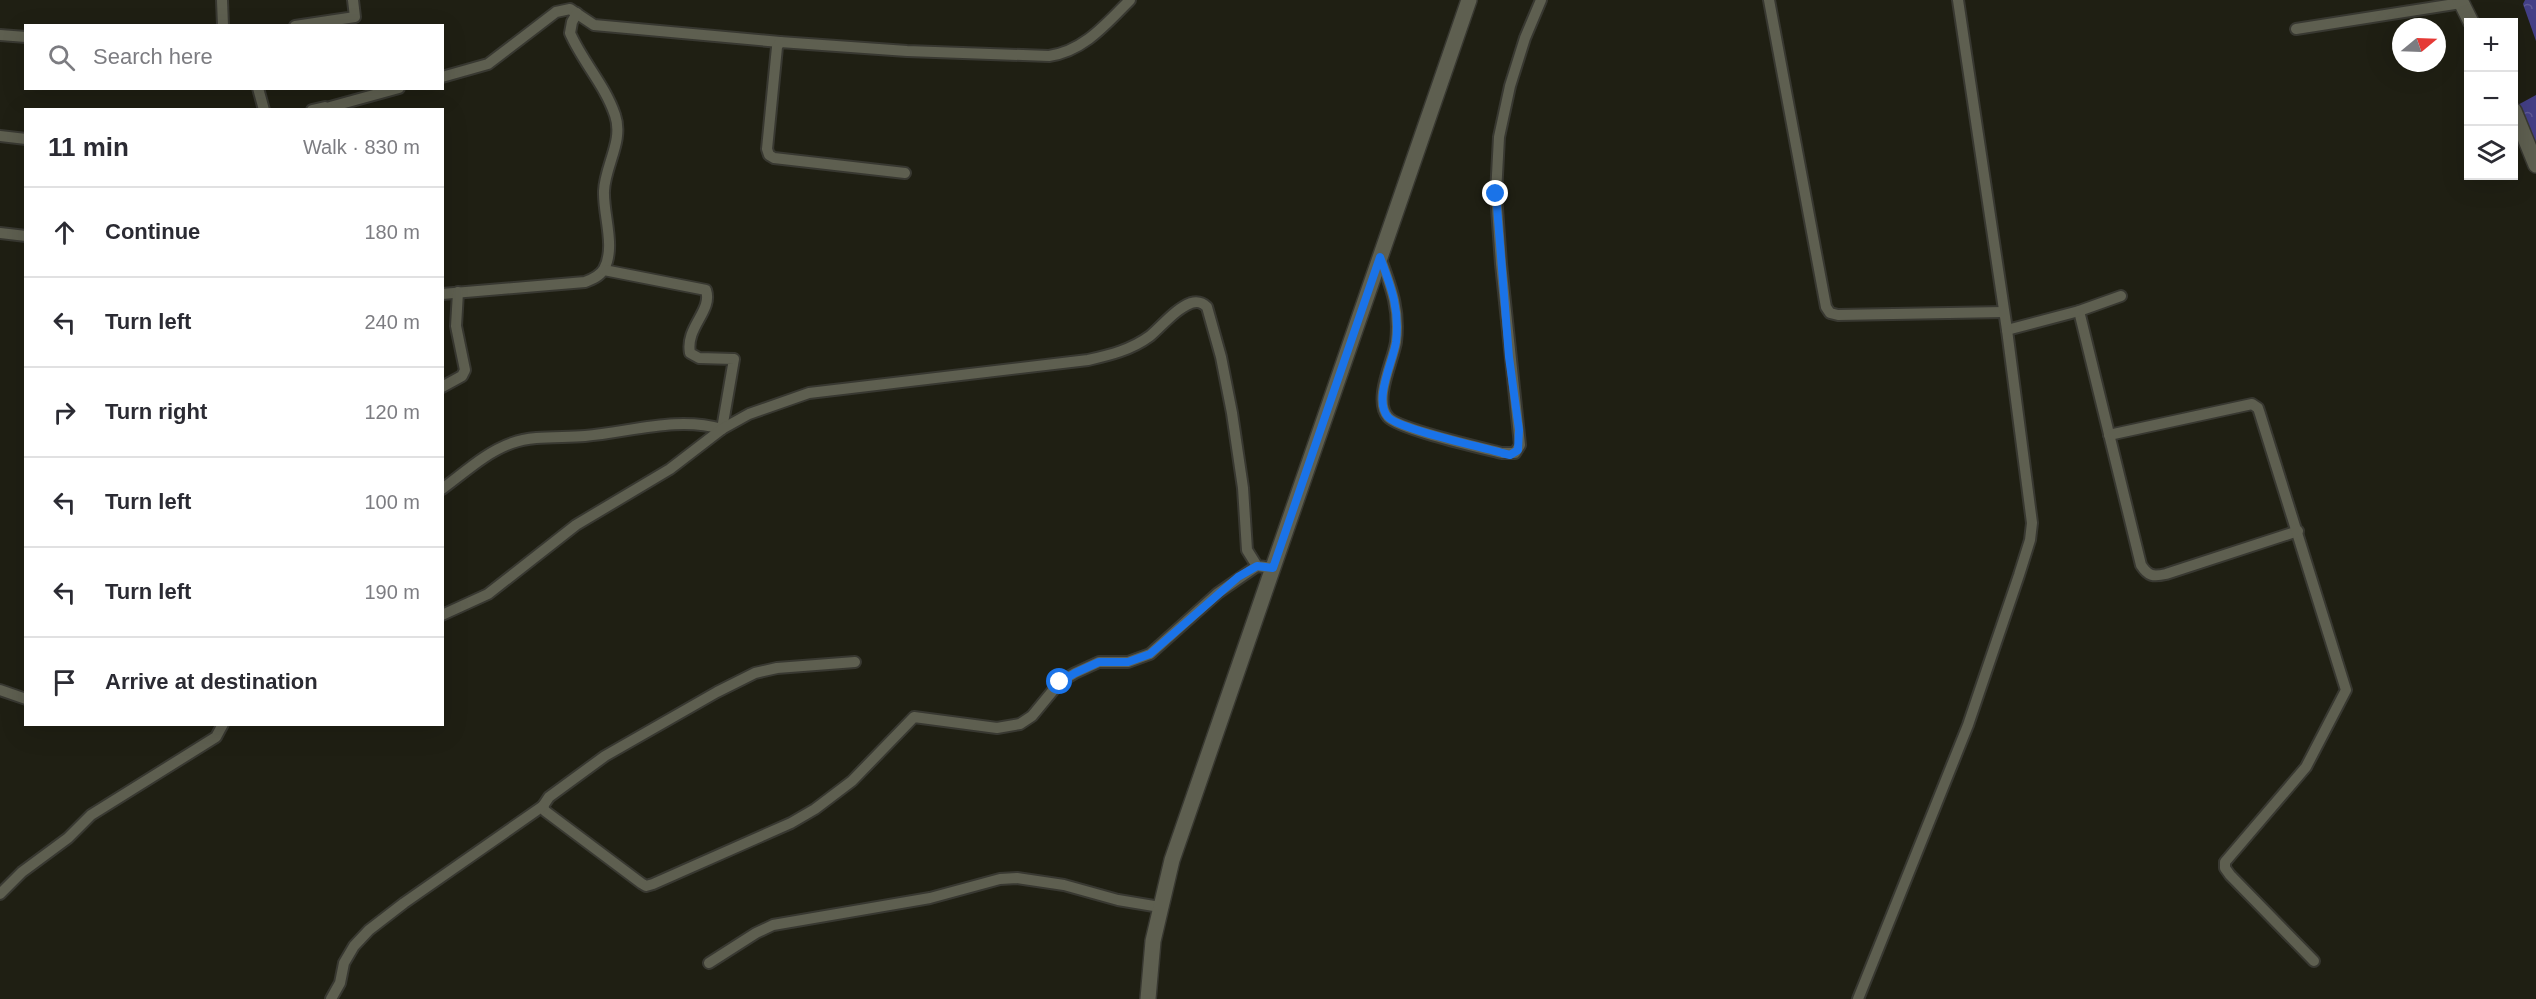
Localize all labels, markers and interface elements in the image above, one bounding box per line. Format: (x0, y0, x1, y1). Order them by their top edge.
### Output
north arrow (2392, 18, 2446, 72)
map controls (2464, 18, 2518, 180)
button: + (2464, 18, 2518, 72)
search box (24, 24, 444, 90)
icon: search (45, 41, 78, 74)
text: Search here (93, 44, 213, 69)
button: − (2464, 72, 2518, 126)
button: layers (2464, 126, 2518, 180)
text: 11 min (48, 132, 129, 162)
text: Walk · 830 m (303, 136, 420, 158)
route end (1482, 180, 1508, 206)
icon: ahead (48, 216, 81, 249)
text: Continue (105, 219, 200, 244)
text: 180 m (364, 221, 420, 243)
icon: left (48, 306, 81, 339)
text: Turn left (105, 309, 191, 334)
text: 240 m (364, 311, 420, 333)
icon: right (48, 396, 81, 429)
text: Turn right (105, 399, 207, 424)
text: 120 m (364, 401, 420, 423)
icon: left (48, 486, 81, 519)
text: Turn left (105, 489, 191, 514)
text: 100 m (364, 491, 420, 513)
icon: left (48, 576, 81, 609)
text: Turn left (105, 579, 191, 604)
text: 190 m (364, 581, 420, 603)
icon: arrive (48, 666, 81, 699)
route start (1046, 668, 1072, 694)
text: Arrive at destination (105, 669, 318, 694)

